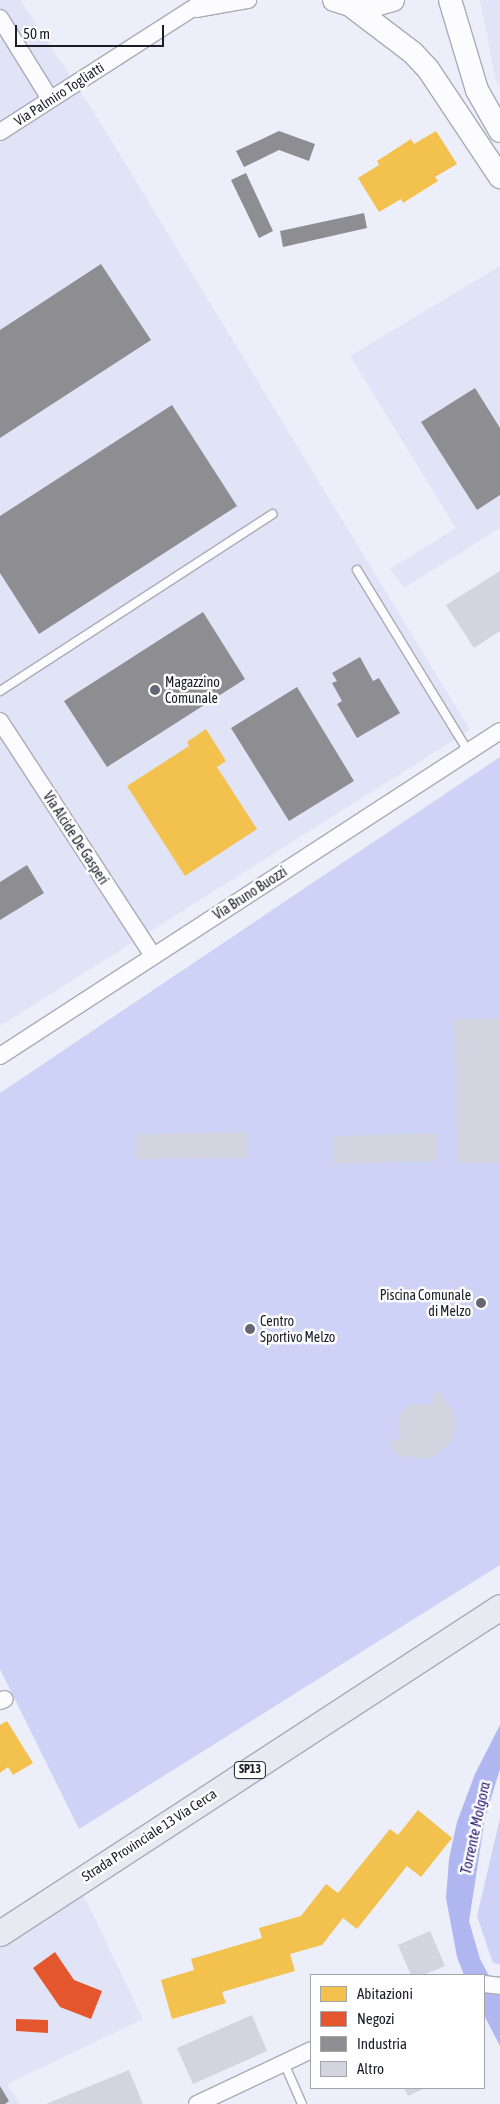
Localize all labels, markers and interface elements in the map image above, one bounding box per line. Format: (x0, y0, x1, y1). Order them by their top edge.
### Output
scale bar (18, 15, 166, 47)
text: 50 m (23, 25, 50, 42)
street label: Via Palmiro Togliatti (11, 59, 107, 129)
place label: Magazzino Comunale (165, 674, 220, 706)
marker: Magazzino Comunale (149, 684, 161, 696)
street label: Via Alcide De Gasperi (40, 788, 112, 888)
street label: Via Bruno Buozzi (210, 863, 290, 923)
place label: Piscina Comunale di Melzo (380, 1287, 471, 1320)
marker: Piscina Comunale di Melzo (475, 1297, 487, 1309)
place label: Centro Sportivo Melzo (260, 1313, 335, 1345)
marker: Centro Sportivo Melzo (244, 1323, 256, 1335)
road number: SP13 (234, 1760, 266, 1780)
water label: Torrente Molgora (456, 1780, 494, 1876)
street label: Strada Provinciale 13 Via Cerca (78, 1785, 220, 1885)
legend (310, 1974, 485, 2089)
text: Abitazioni (357, 1985, 413, 2002)
text: Negozi (357, 2010, 395, 2027)
text: Industria (357, 2035, 407, 2052)
text: Altro (357, 2060, 384, 2077)

